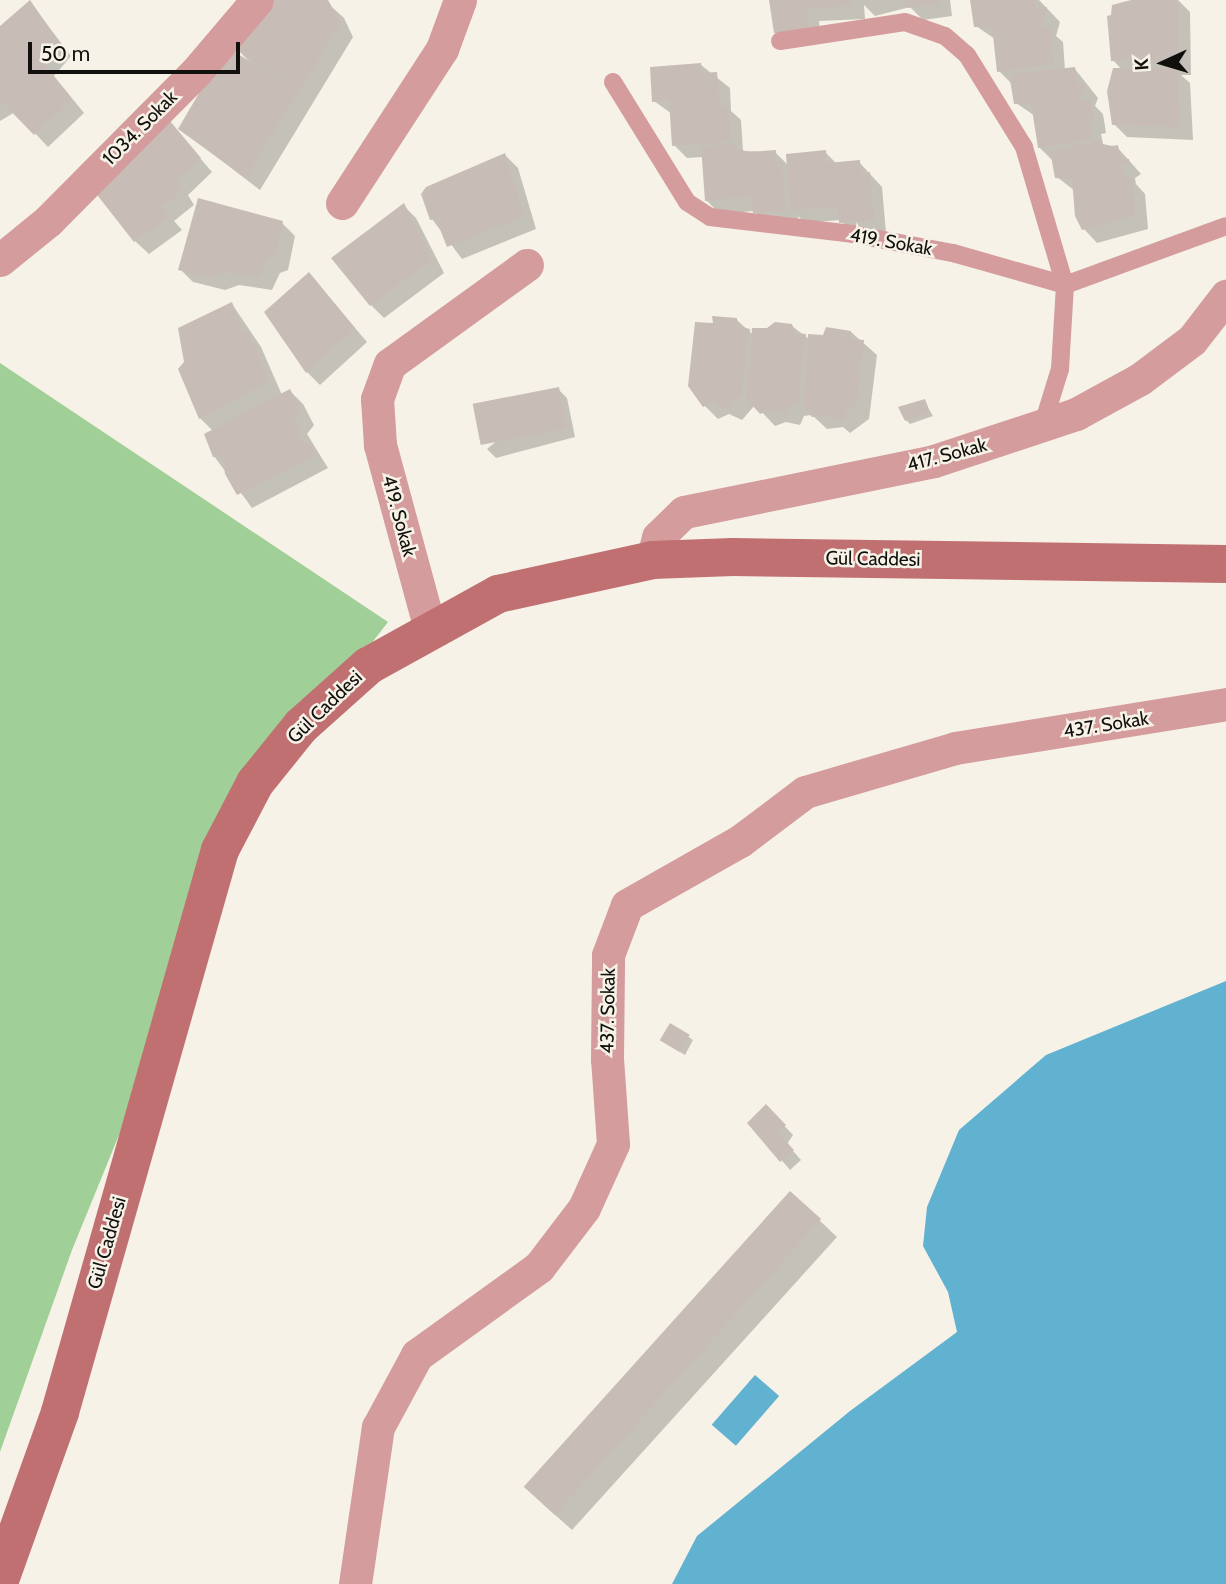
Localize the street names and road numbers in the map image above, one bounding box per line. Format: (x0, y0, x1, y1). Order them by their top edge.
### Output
street label: 1034. Sokak (98, 86, 182, 170)
street label: 419. Sokak (848, 224, 934, 260)
street label: 417. Sokak (905, 433, 989, 477)
street label: 419. Sokak (377, 473, 421, 559)
street label: Gül Caddesi (825, 547, 921, 571)
street label: Gül Caddesi (283, 666, 367, 748)
street label: 437. Sokak (1062, 707, 1150, 743)
street label: 437. Sokak (596, 968, 620, 1054)
street label: Gül Caddesi (83, 1194, 131, 1292)

